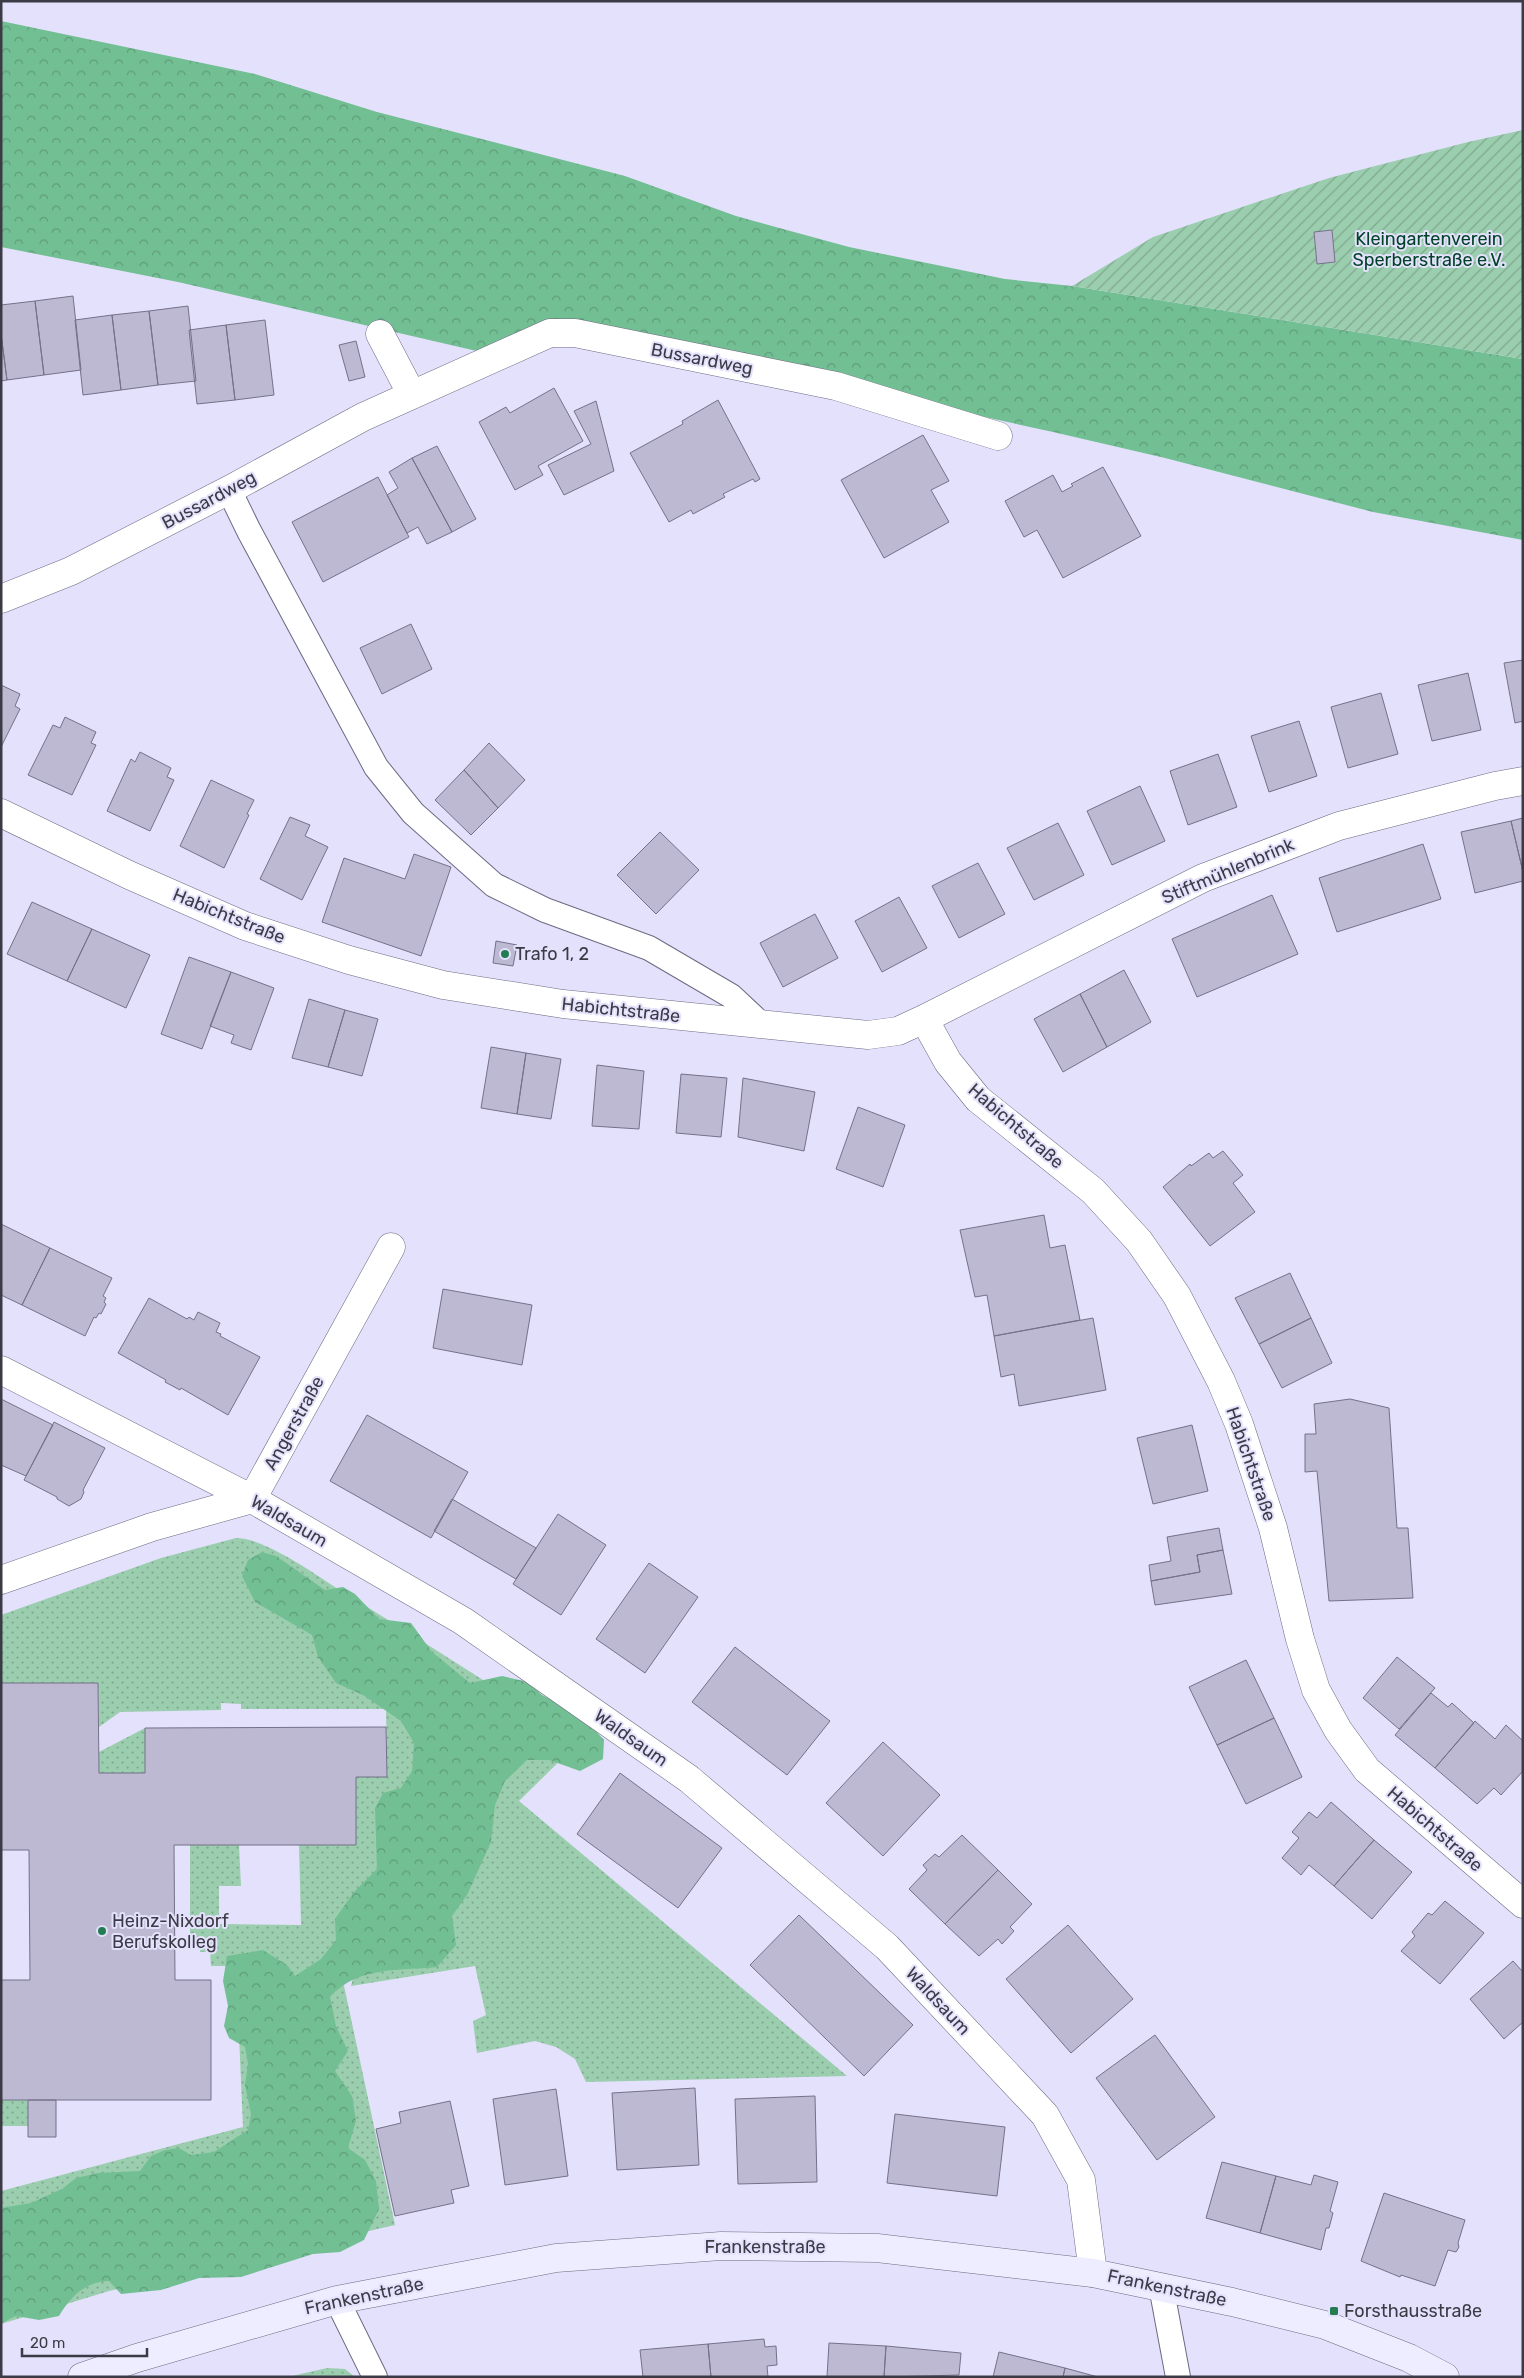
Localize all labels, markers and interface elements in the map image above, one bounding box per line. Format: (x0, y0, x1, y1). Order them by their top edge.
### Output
park label: Kleingartenverein Sperberstraße e.V. (1353, 228, 1505, 271)
street label: Bussardweg (649, 338, 755, 380)
street label: Bussardweg (158, 466, 260, 534)
street label: Stiftmühlenbrink (1158, 833, 1298, 909)
street label: Habichtstraße (170, 883, 288, 949)
place label: Trafo 1, 2 (515, 943, 589, 965)
marker: Trafo 1, 2 (499, 948, 511, 960)
street label: Habichtstraße (561, 993, 681, 1027)
street label: Habichtstraße (964, 1079, 1068, 1173)
street label: Angerstraße (259, 1372, 329, 1474)
street label: Habichtstraße (1221, 1404, 1281, 1524)
street label: Waldsaum (247, 1490, 331, 1552)
street label: Waldsaum (590, 1705, 672, 1771)
street label: Habichtstraße (1383, 1782, 1487, 1876)
place label: Heinz-Nixdorf Berufskolleg (112, 1910, 229, 1953)
marker: Heinz-Nixdorf Berufskolleg (96, 1925, 108, 1937)
street label: Waldsaum (901, 1962, 975, 2040)
street label: Frankenstraße (704, 2236, 826, 2258)
street label: Frankenstraße (1105, 2265, 1229, 2311)
street label: Frankenstraße (302, 2273, 426, 2319)
place label: Forsthausstraße (1344, 2300, 1482, 2322)
marker: Forsthausstraße (1328, 2305, 1340, 2317)
scale bar (22, 2326, 148, 2358)
text: 20 m (30, 2334, 65, 2352)

